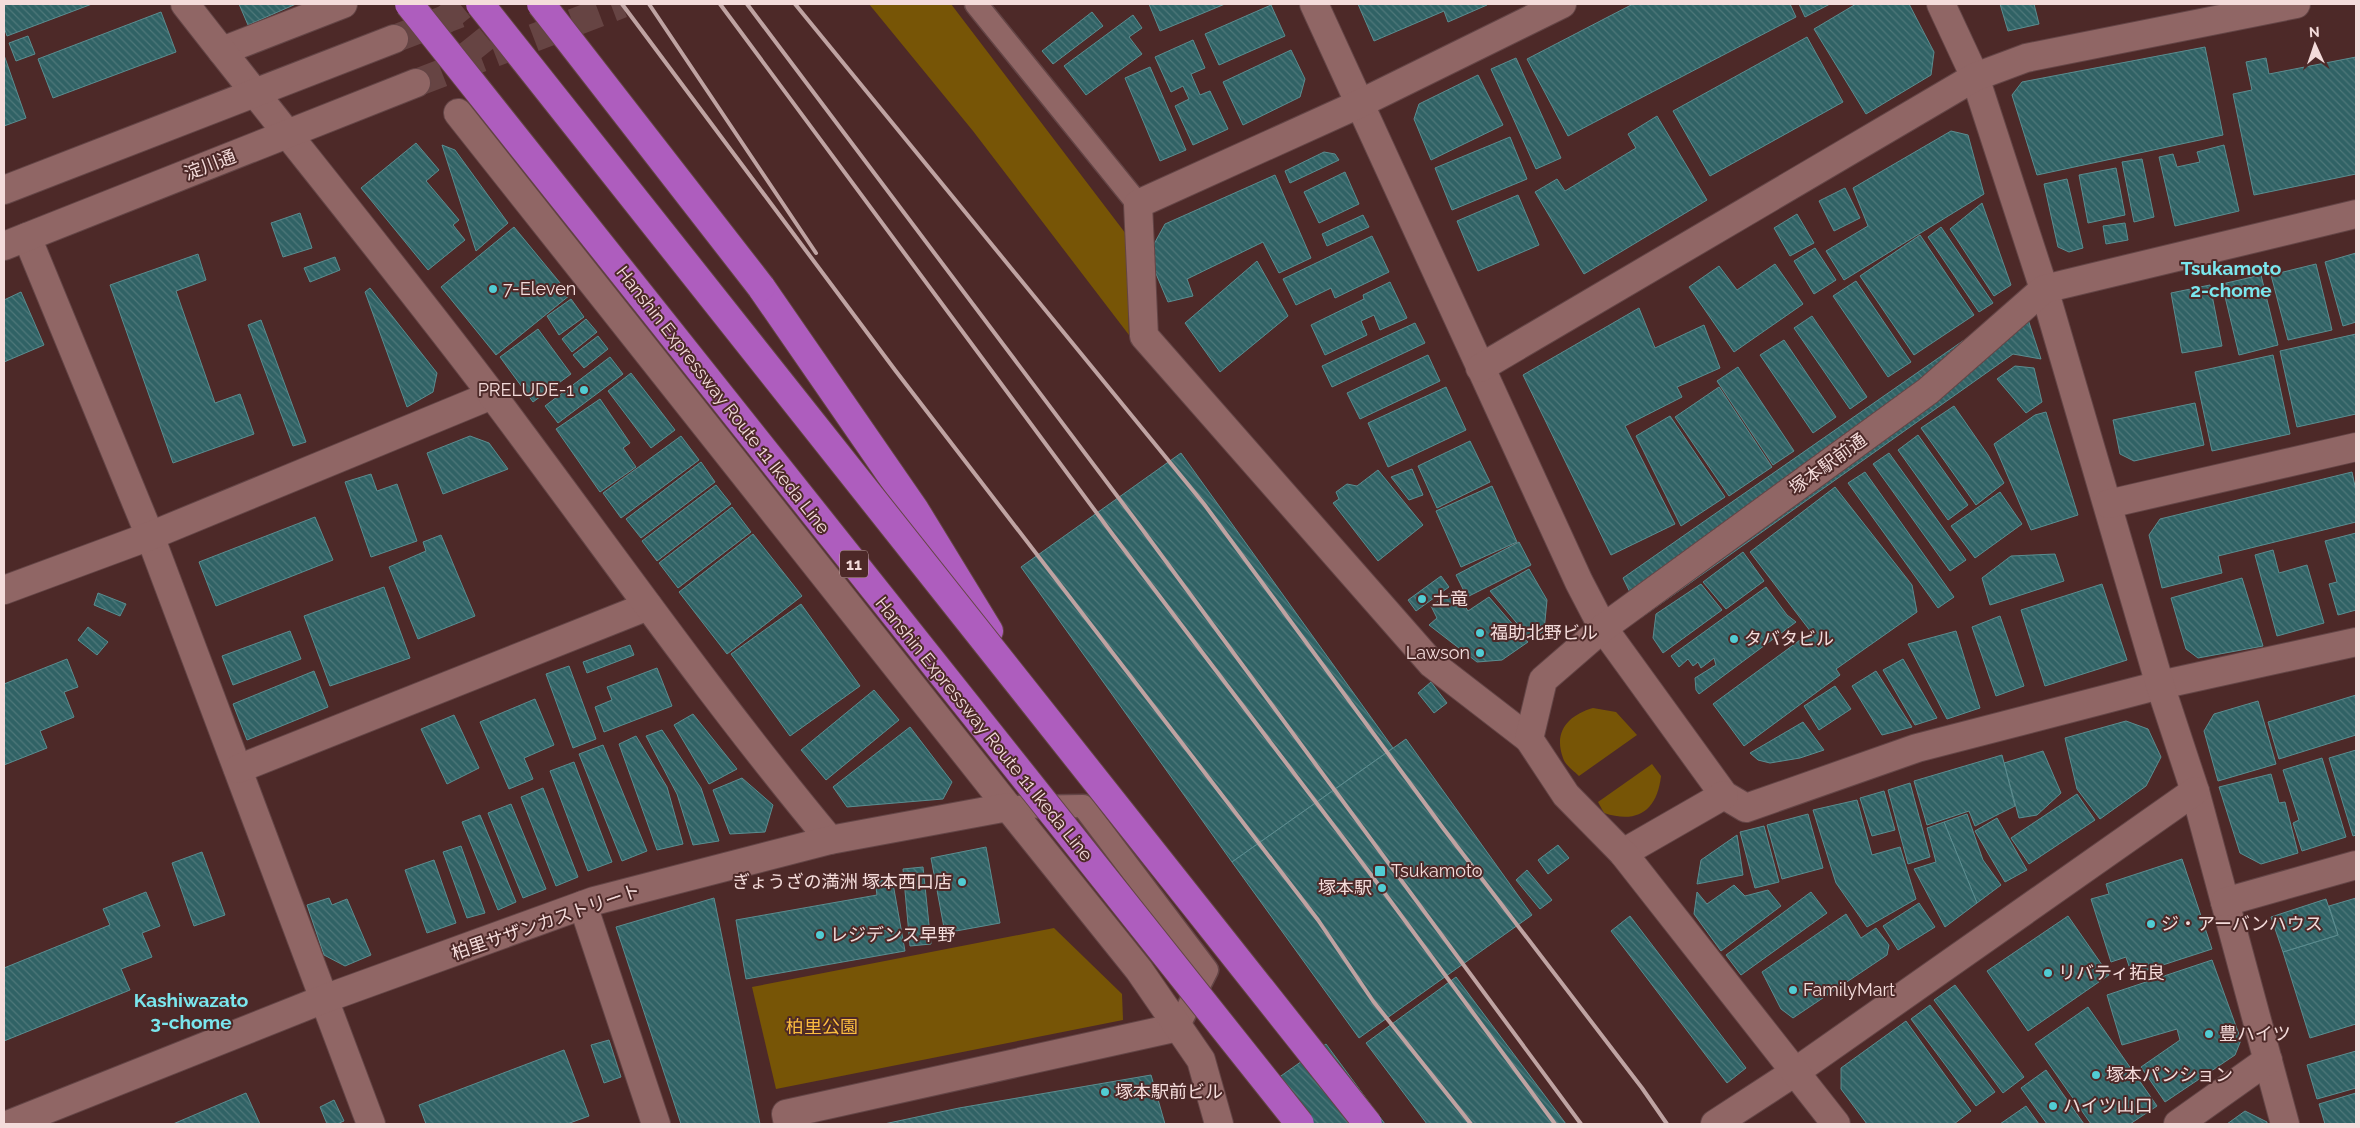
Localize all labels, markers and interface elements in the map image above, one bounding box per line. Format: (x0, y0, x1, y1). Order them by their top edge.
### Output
north arrow (2290, 20, 2340, 70)
text: N (2309, 24, 2320, 40)
street label: 淀川通 (181, 145, 239, 184)
district label: Tsukamoto 2-chome (2181, 257, 2281, 301)
street label: Hanshin Expressway Route 11 Ikeda Line (612, 262, 835, 538)
place label: 7-Eleven (503, 278, 576, 299)
marker: 7-Eleven (487, 283, 499, 295)
place label: PRELUDE-1 (478, 379, 574, 400)
marker: PRELUDE-1 (578, 384, 590, 396)
street label: 塚本駅前通 (1785, 429, 1870, 499)
road number: 11 (840, 550, 868, 578)
place label: 土竜 (1432, 588, 1468, 609)
street label: Hanshin Expressway Route 11 Ikeda Line (871, 593, 1098, 865)
marker: 土竜 (1416, 593, 1428, 605)
place label: 福助北野ビル (1490, 622, 1598, 643)
marker: 福助北野ビル (1474, 627, 1486, 639)
place label: タバタビル (1744, 628, 1834, 649)
marker: タバタビル (1728, 633, 1740, 645)
place label: Lawson (1406, 642, 1470, 663)
marker: Lawson (1474, 647, 1486, 659)
place label: Tsukamoto (1391, 860, 1483, 881)
marker: Tsukamoto (1373, 864, 1387, 878)
place label: ぎょうざの満洲 塚本西口店 (732, 871, 952, 892)
marker: ぎょうざの満洲 塚本西口店 (956, 876, 968, 888)
place label: 塚本駅 (1318, 877, 1372, 898)
street label: 柏里サザンカストリート (449, 879, 643, 964)
marker: 塚本駅 (1376, 882, 1388, 894)
place label: ジ・アーバンハウス (2161, 913, 2323, 934)
marker: ジ・アーバンハウス (2145, 918, 2157, 930)
place label: レジデンス早野 (830, 924, 956, 945)
marker: レジデンス早野 (814, 929, 826, 941)
place label: リバティ拓良 (2058, 962, 2165, 983)
marker: リバティ拓良 (2042, 967, 2054, 979)
place label: FamilyMart (1803, 979, 1895, 1000)
marker: FamilyMart (1787, 984, 1799, 996)
district label: Kashiwazato 3-chome (134, 989, 248, 1033)
park label: 柏里公園 (786, 1016, 858, 1037)
place label: 豊ハイツ (2219, 1023, 2291, 1044)
marker: 豊ハイツ (2203, 1028, 2215, 1040)
place label: 塚本パンション (2106, 1064, 2233, 1085)
marker: 塚本パンション (2090, 1069, 2102, 1081)
place label: 塚本駅前ビル (1115, 1081, 1223, 1102)
marker: 塚本駅前ビル (1099, 1086, 1111, 1098)
place label: ハイツ山口 (2063, 1095, 2153, 1116)
marker: ハイツ山口 (2047, 1100, 2059, 1112)

